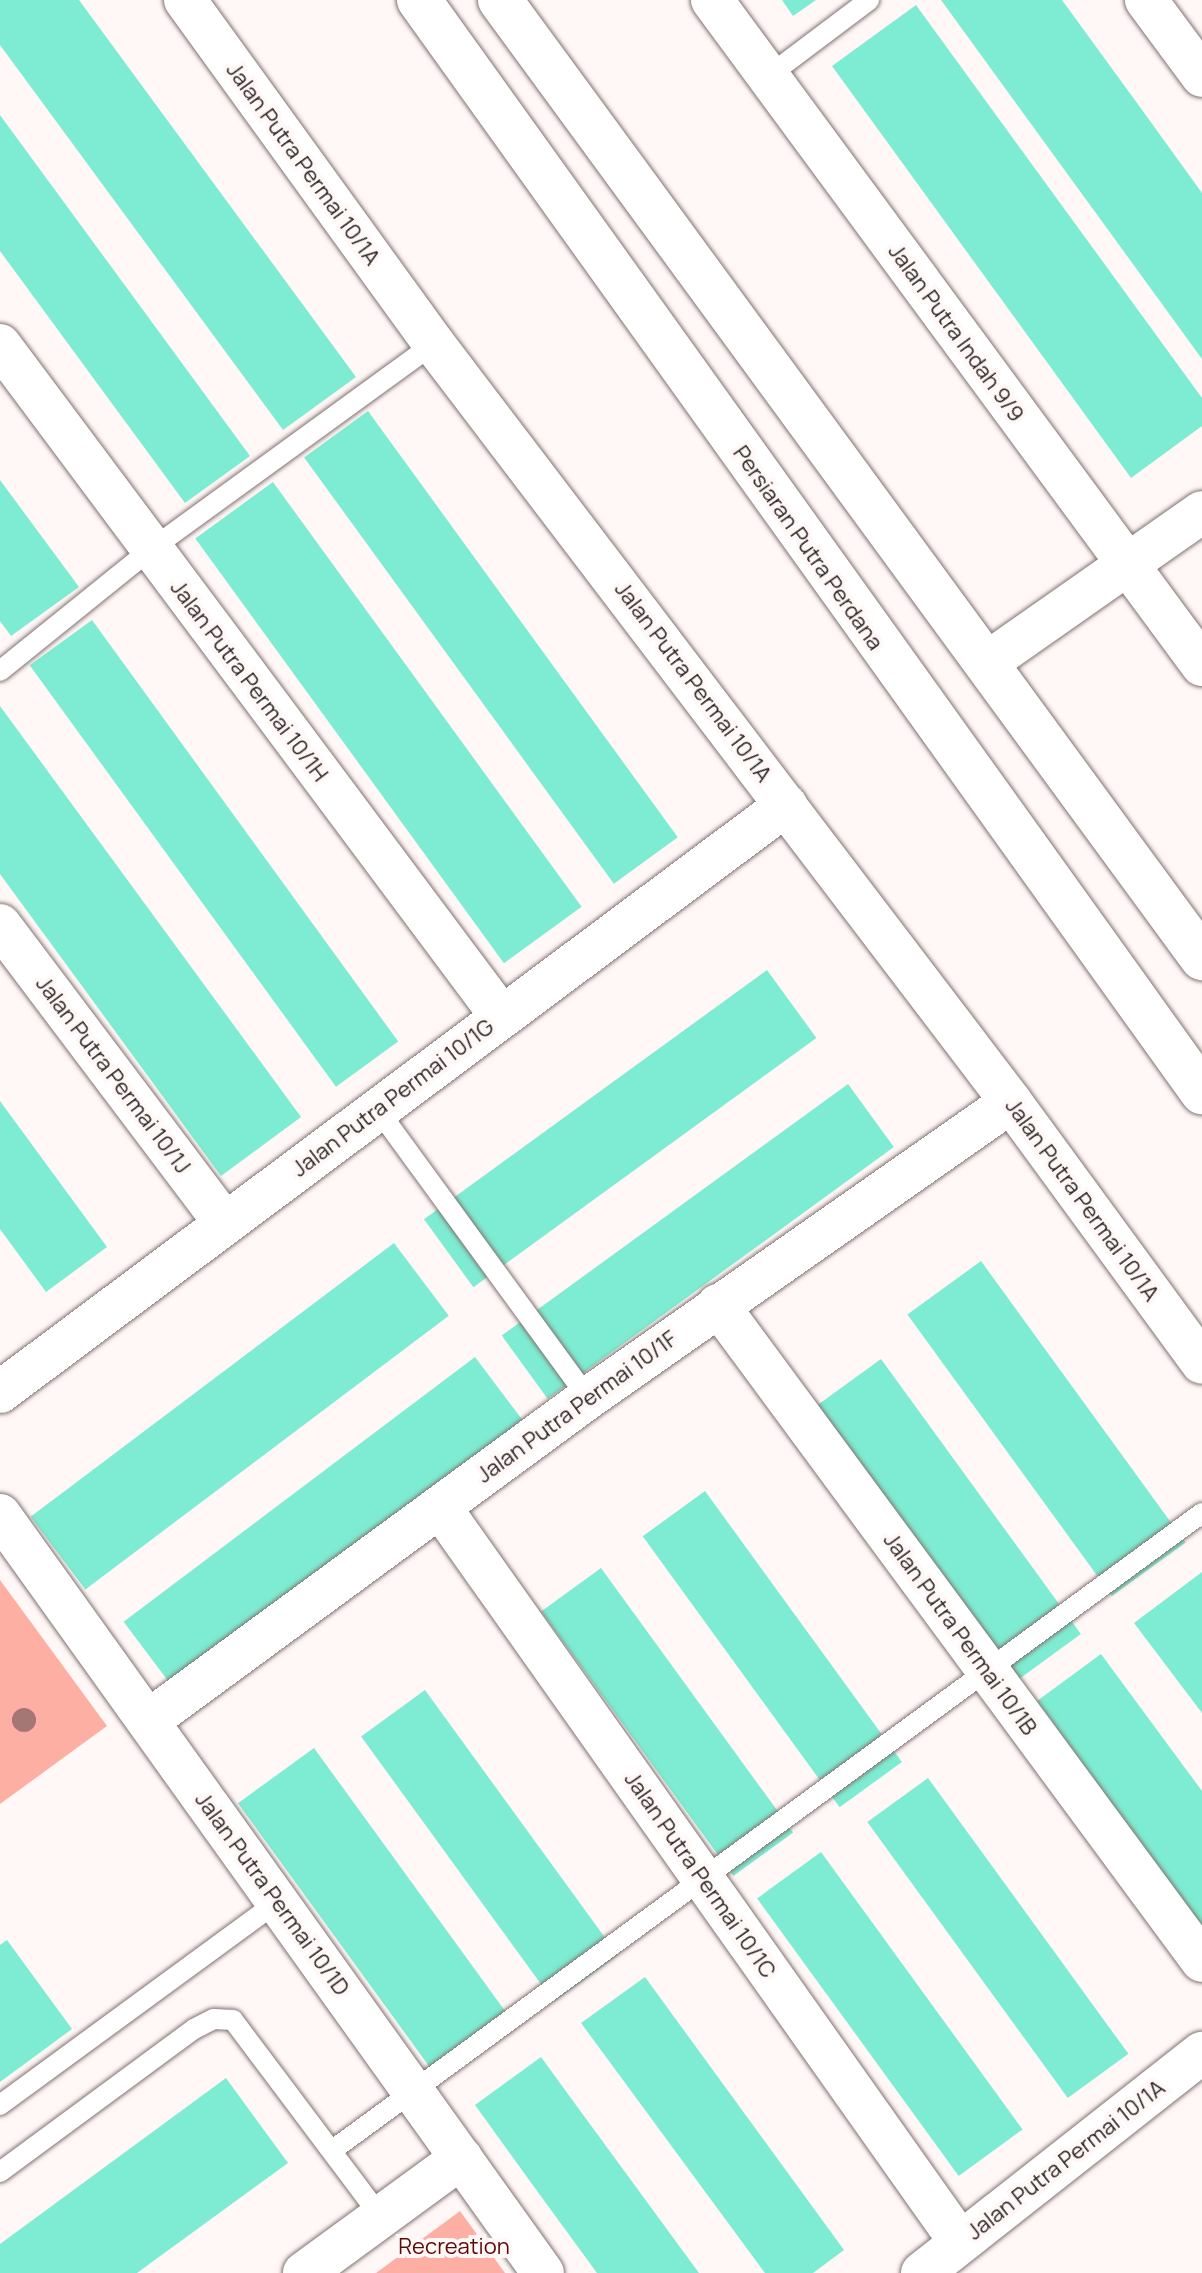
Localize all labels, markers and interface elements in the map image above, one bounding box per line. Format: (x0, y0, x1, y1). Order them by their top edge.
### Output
street label: Jalan Putra Permai 10/1A (221, 58, 385, 270)
street label: Jalan Putra Indah 9/9 (883, 239, 1029, 427)
street label: Persiaran Putra Perdana (727, 441, 889, 655)
street label: Jalan Putra Permai 10/1H (165, 575, 333, 787)
street label: Jalan Putra Permai 10/1A (609, 577, 777, 787)
street label: Jalan Putra Permai 10/1J (30, 971, 196, 1179)
street label: Jalan Putra Permai 10/1G (287, 1014, 499, 1182)
street label: Jalan Putra Permai 10/1A (1000, 1094, 1164, 1306)
street label: Jalan Putra Permai 10/1F (472, 1325, 682, 1489)
street label: Jalan Putra Permai 10/1B (878, 1528, 1042, 1740)
street label: Jalan Putra Permai 10/1C (619, 1767, 781, 1983)
street label: Jalan Putra Permai 10/1D (189, 1787, 355, 2001)
street label: Jalan Putra Permai 10/1A (962, 2074, 1170, 2246)
park label: Recreation (398, 2234, 510, 2260)

